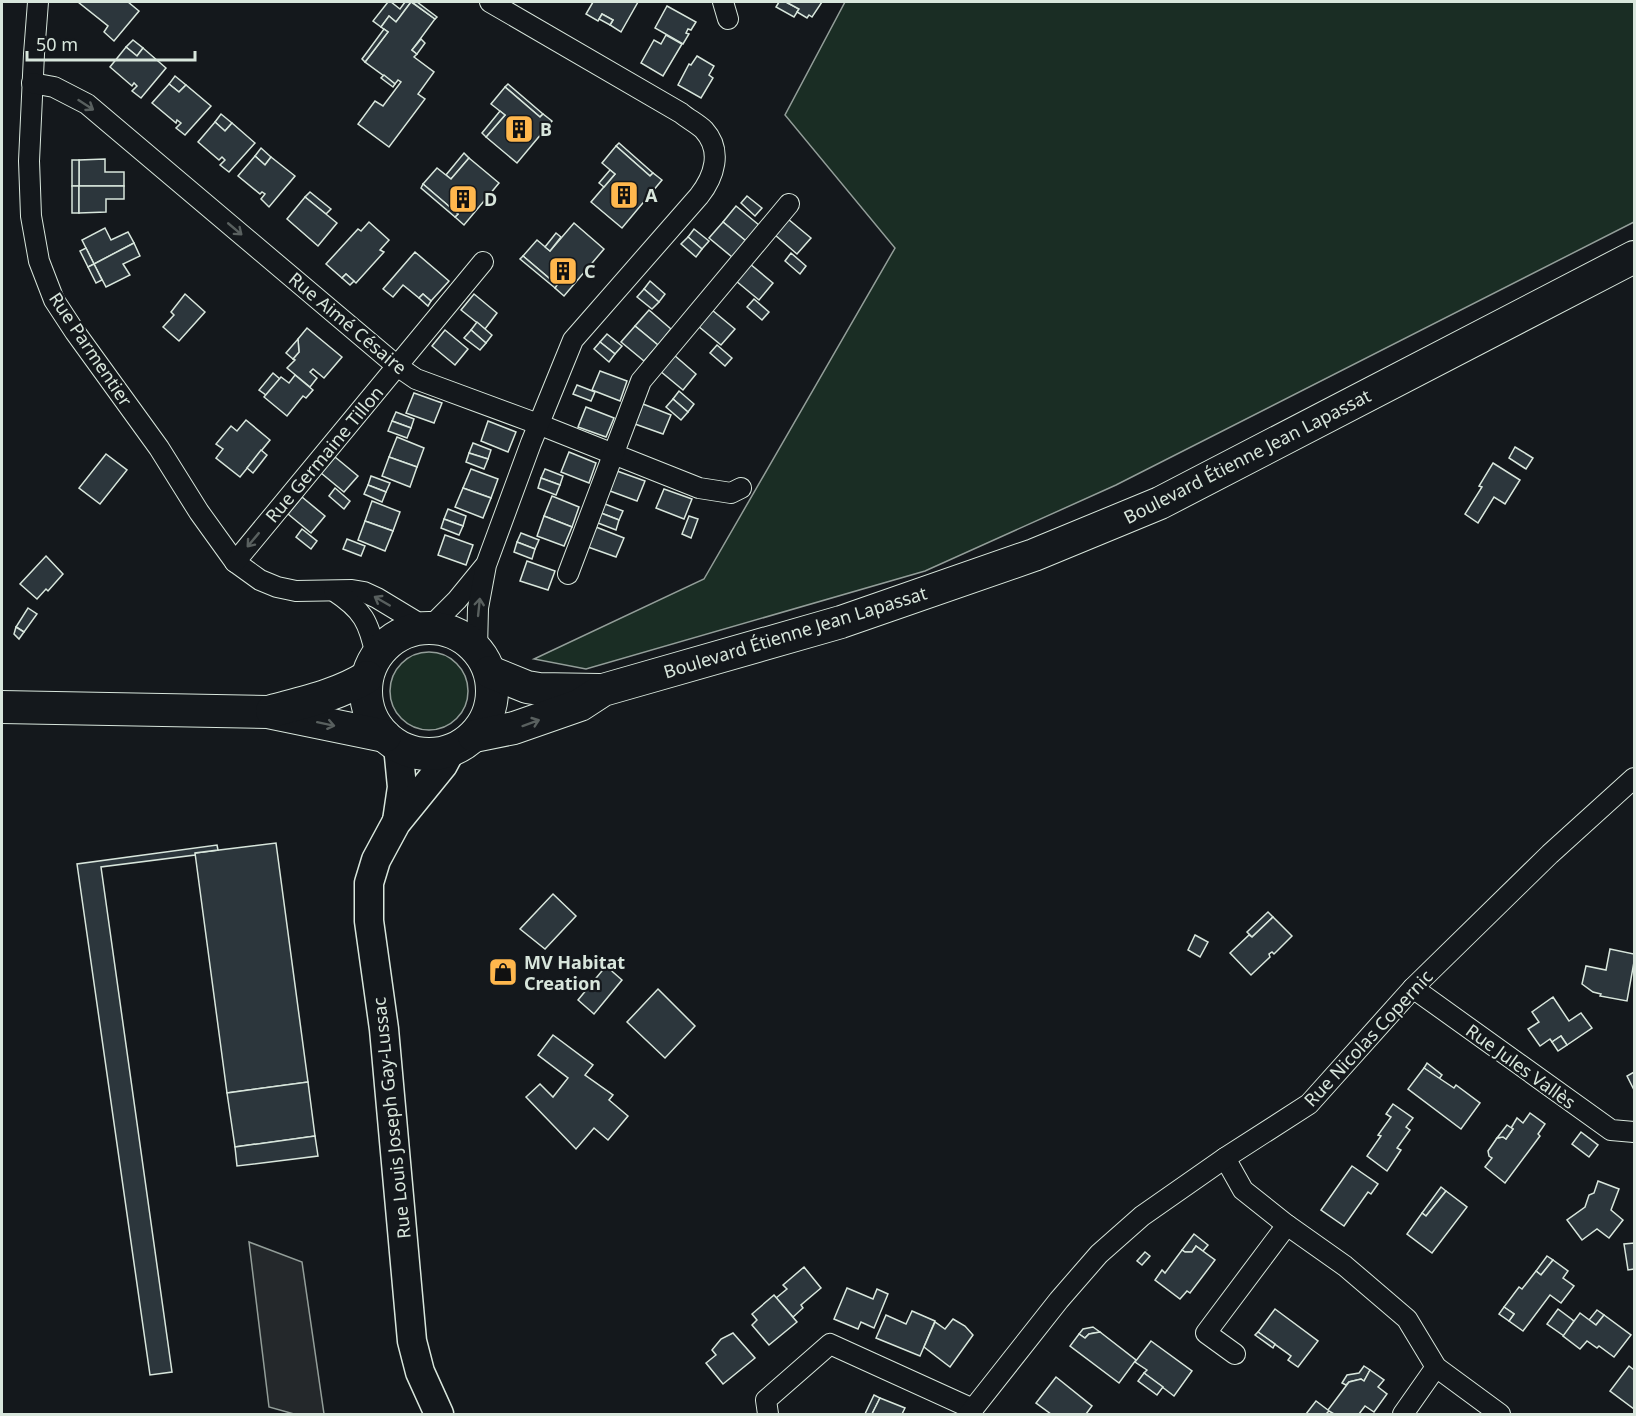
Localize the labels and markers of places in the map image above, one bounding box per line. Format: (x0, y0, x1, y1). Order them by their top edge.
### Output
building icon: B (503, 113, 535, 145)
place label: B (540, 117, 552, 141)
building icon: A (608, 179, 640, 211)
building icon: D (447, 183, 479, 215)
place label: A (645, 183, 658, 207)
place label: D (484, 187, 497, 211)
building icon: C (547, 255, 579, 287)
place label: C (584, 259, 596, 283)
place label: MV Habitat Creation (524, 950, 625, 995)
shop icon: MV Habitat Creation (487, 956, 519, 988)

